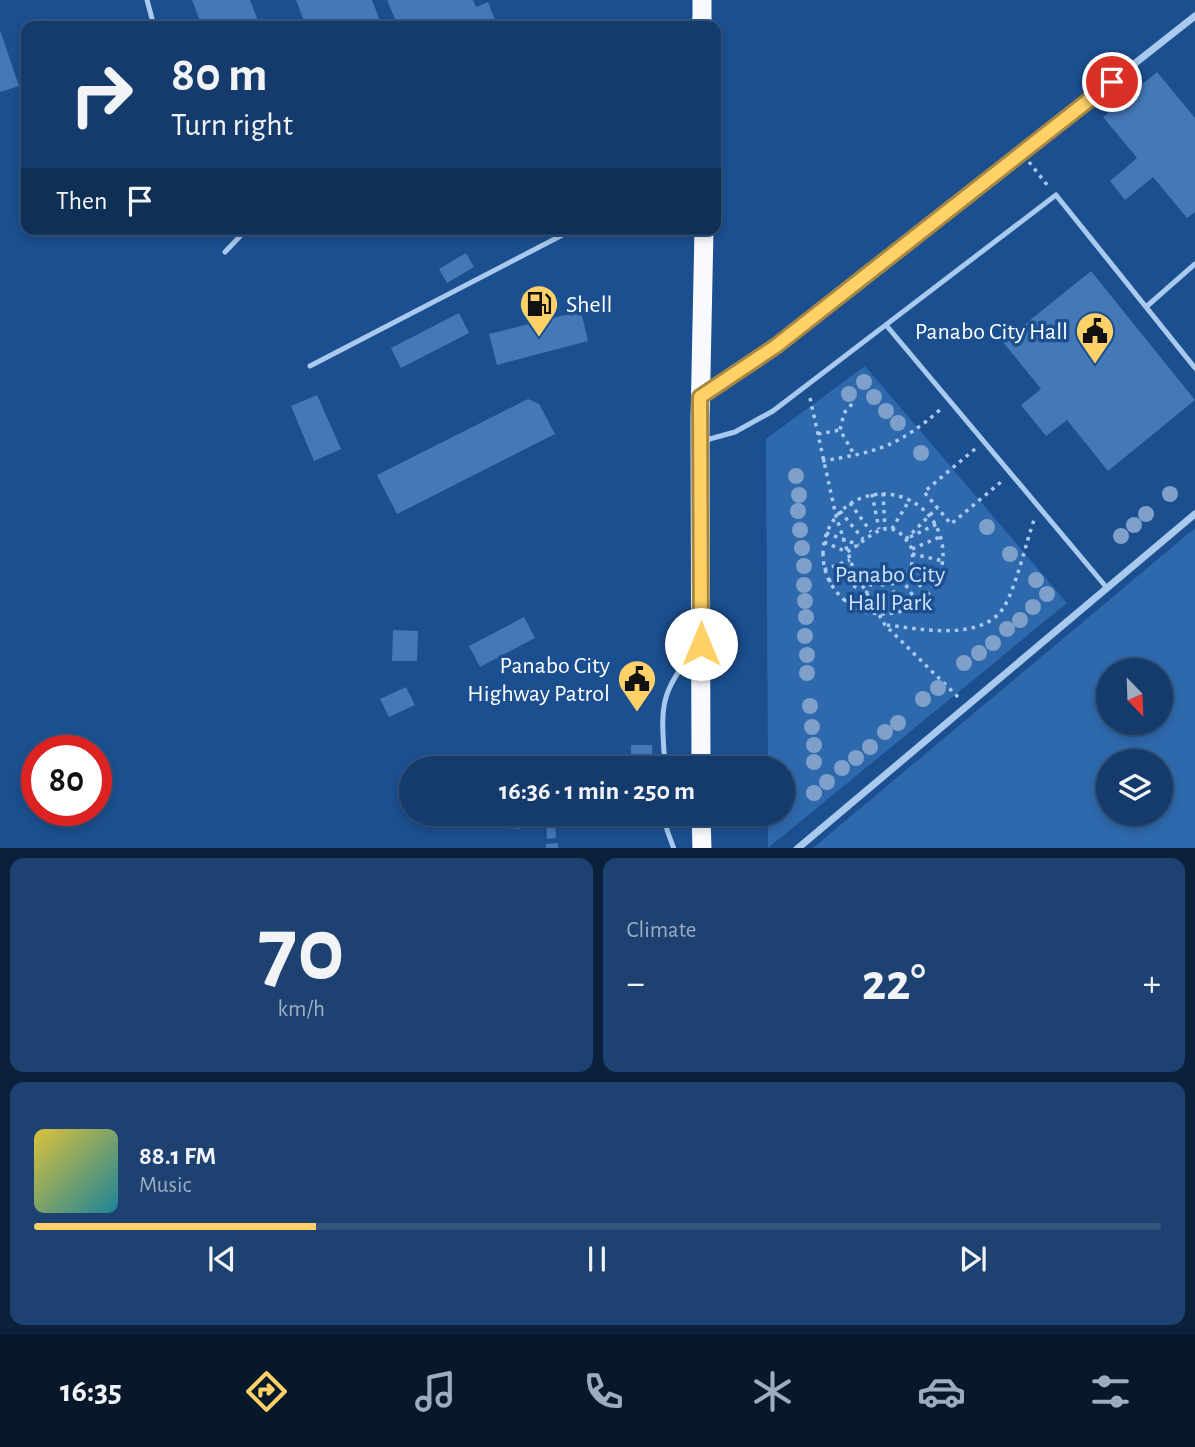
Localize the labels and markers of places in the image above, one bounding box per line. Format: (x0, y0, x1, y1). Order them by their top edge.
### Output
pin (1082, 52, 1142, 112)
fuel station icon: Shell (518, 283, 560, 338)
place label: Shell (566, 293, 613, 317)
public building icon: Panabo City Hall (1074, 310, 1116, 365)
place label: Panabo City Hall (915, 320, 1068, 344)
place label: Panabo City Highway Patrol (467, 654, 610, 706)
public building icon: Panabo City Highway Patrol (616, 658, 658, 713)

